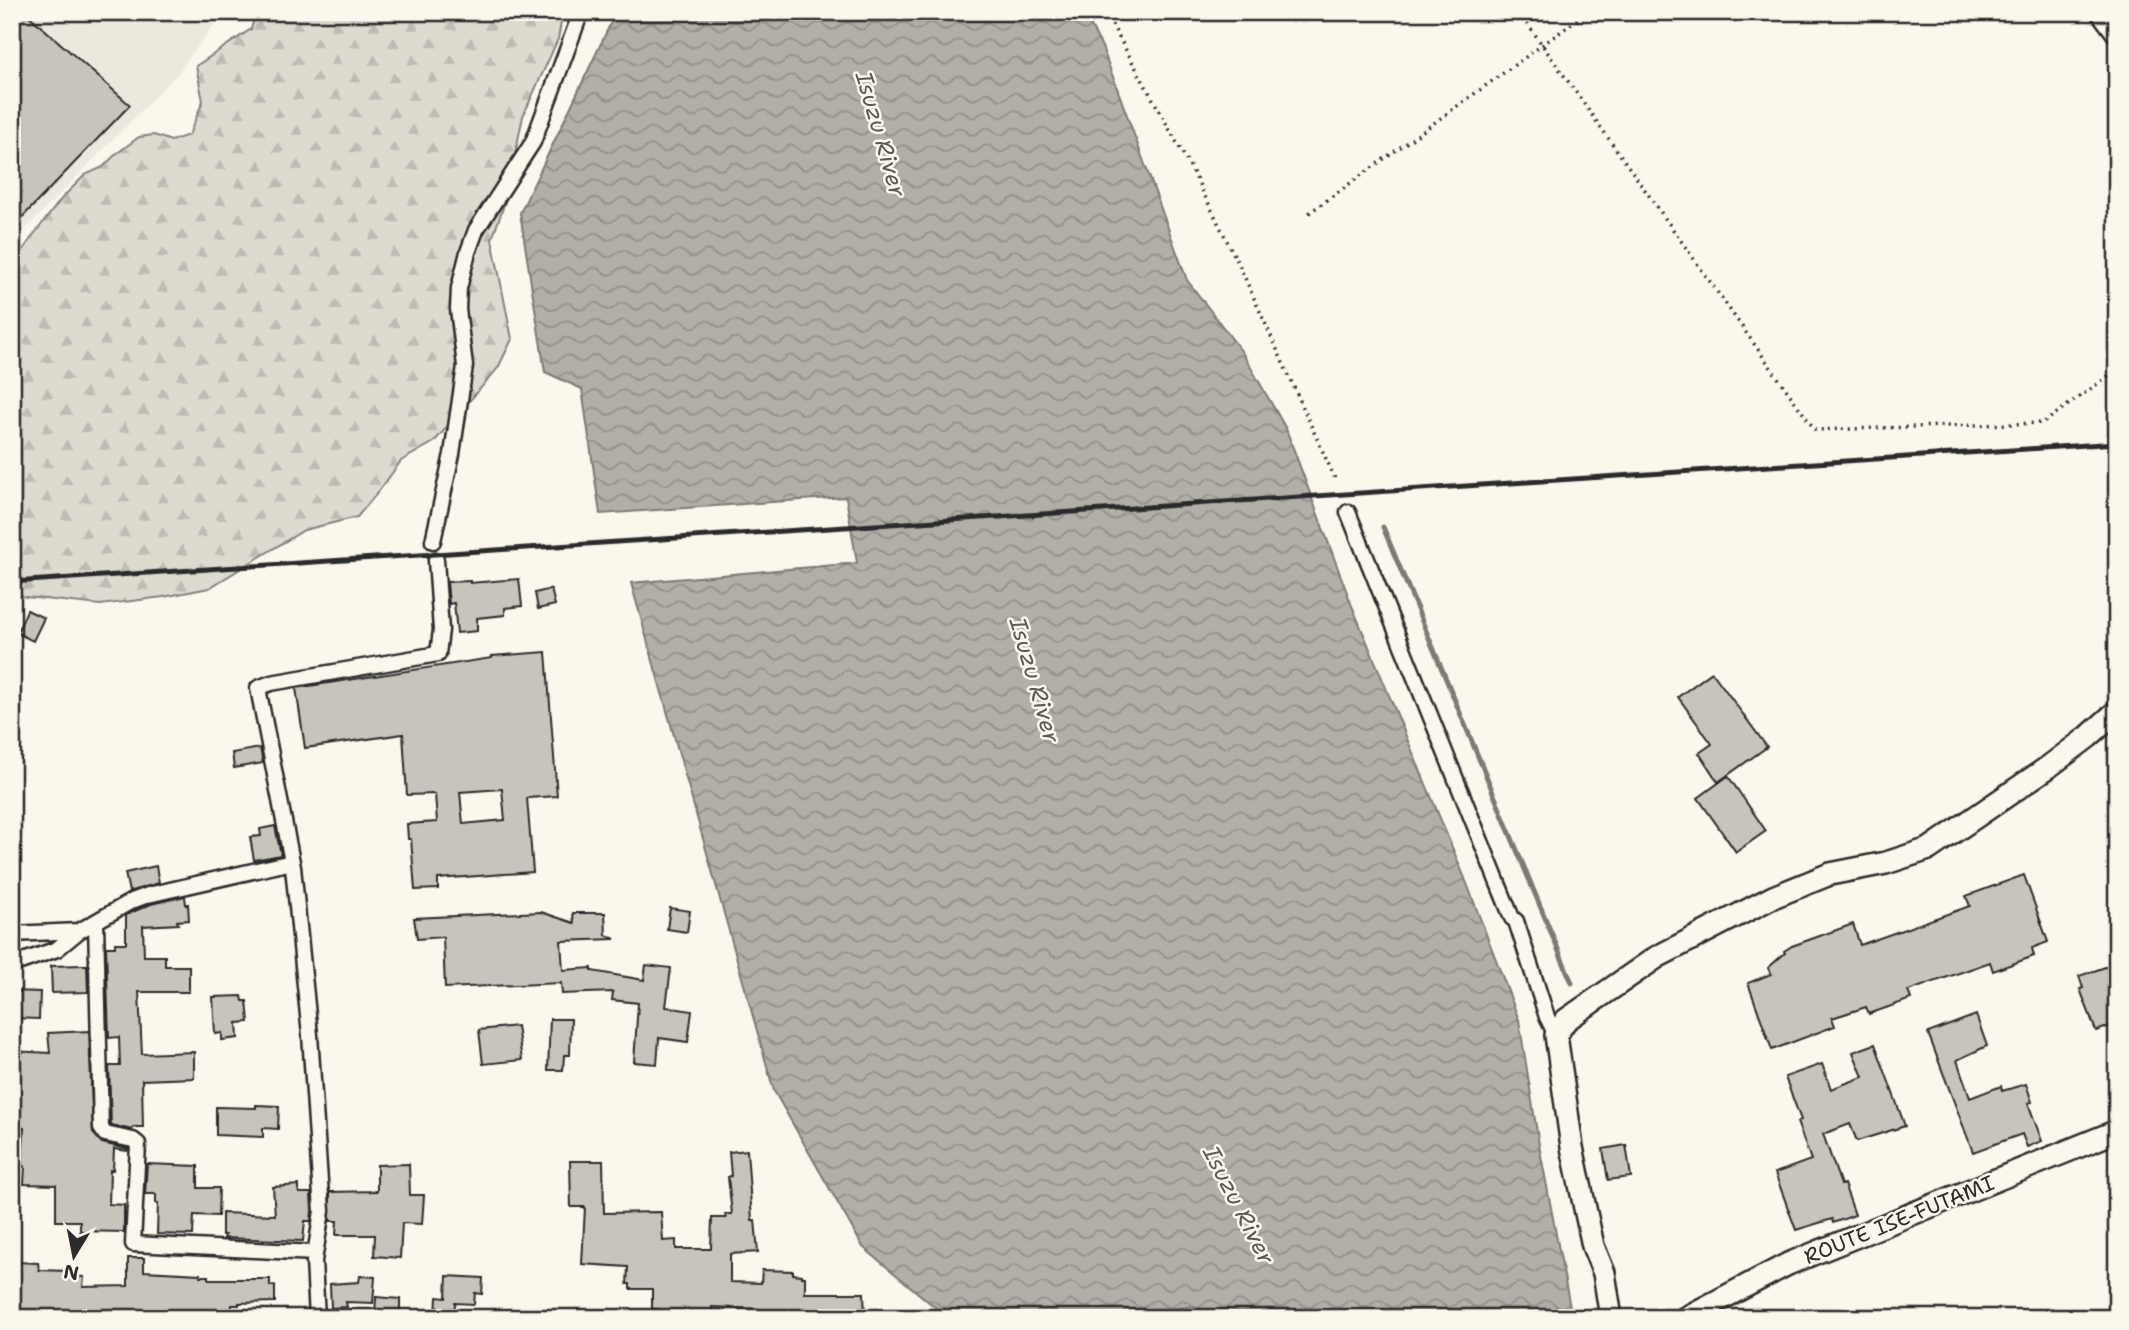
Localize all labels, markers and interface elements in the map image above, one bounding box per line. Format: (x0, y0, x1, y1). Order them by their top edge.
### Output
water label: Isuzu River (849, 67, 914, 201)
water label: Isuzu River (1003, 613, 1068, 747)
water label: Isuzu River (1196, 1140, 1282, 1270)
street label: ROUTE ISE-FUTAMI (1800, 1169, 1998, 1271)
north arrow (38, 1222, 108, 1292)
text: N (62, 1259, 81, 1286)

